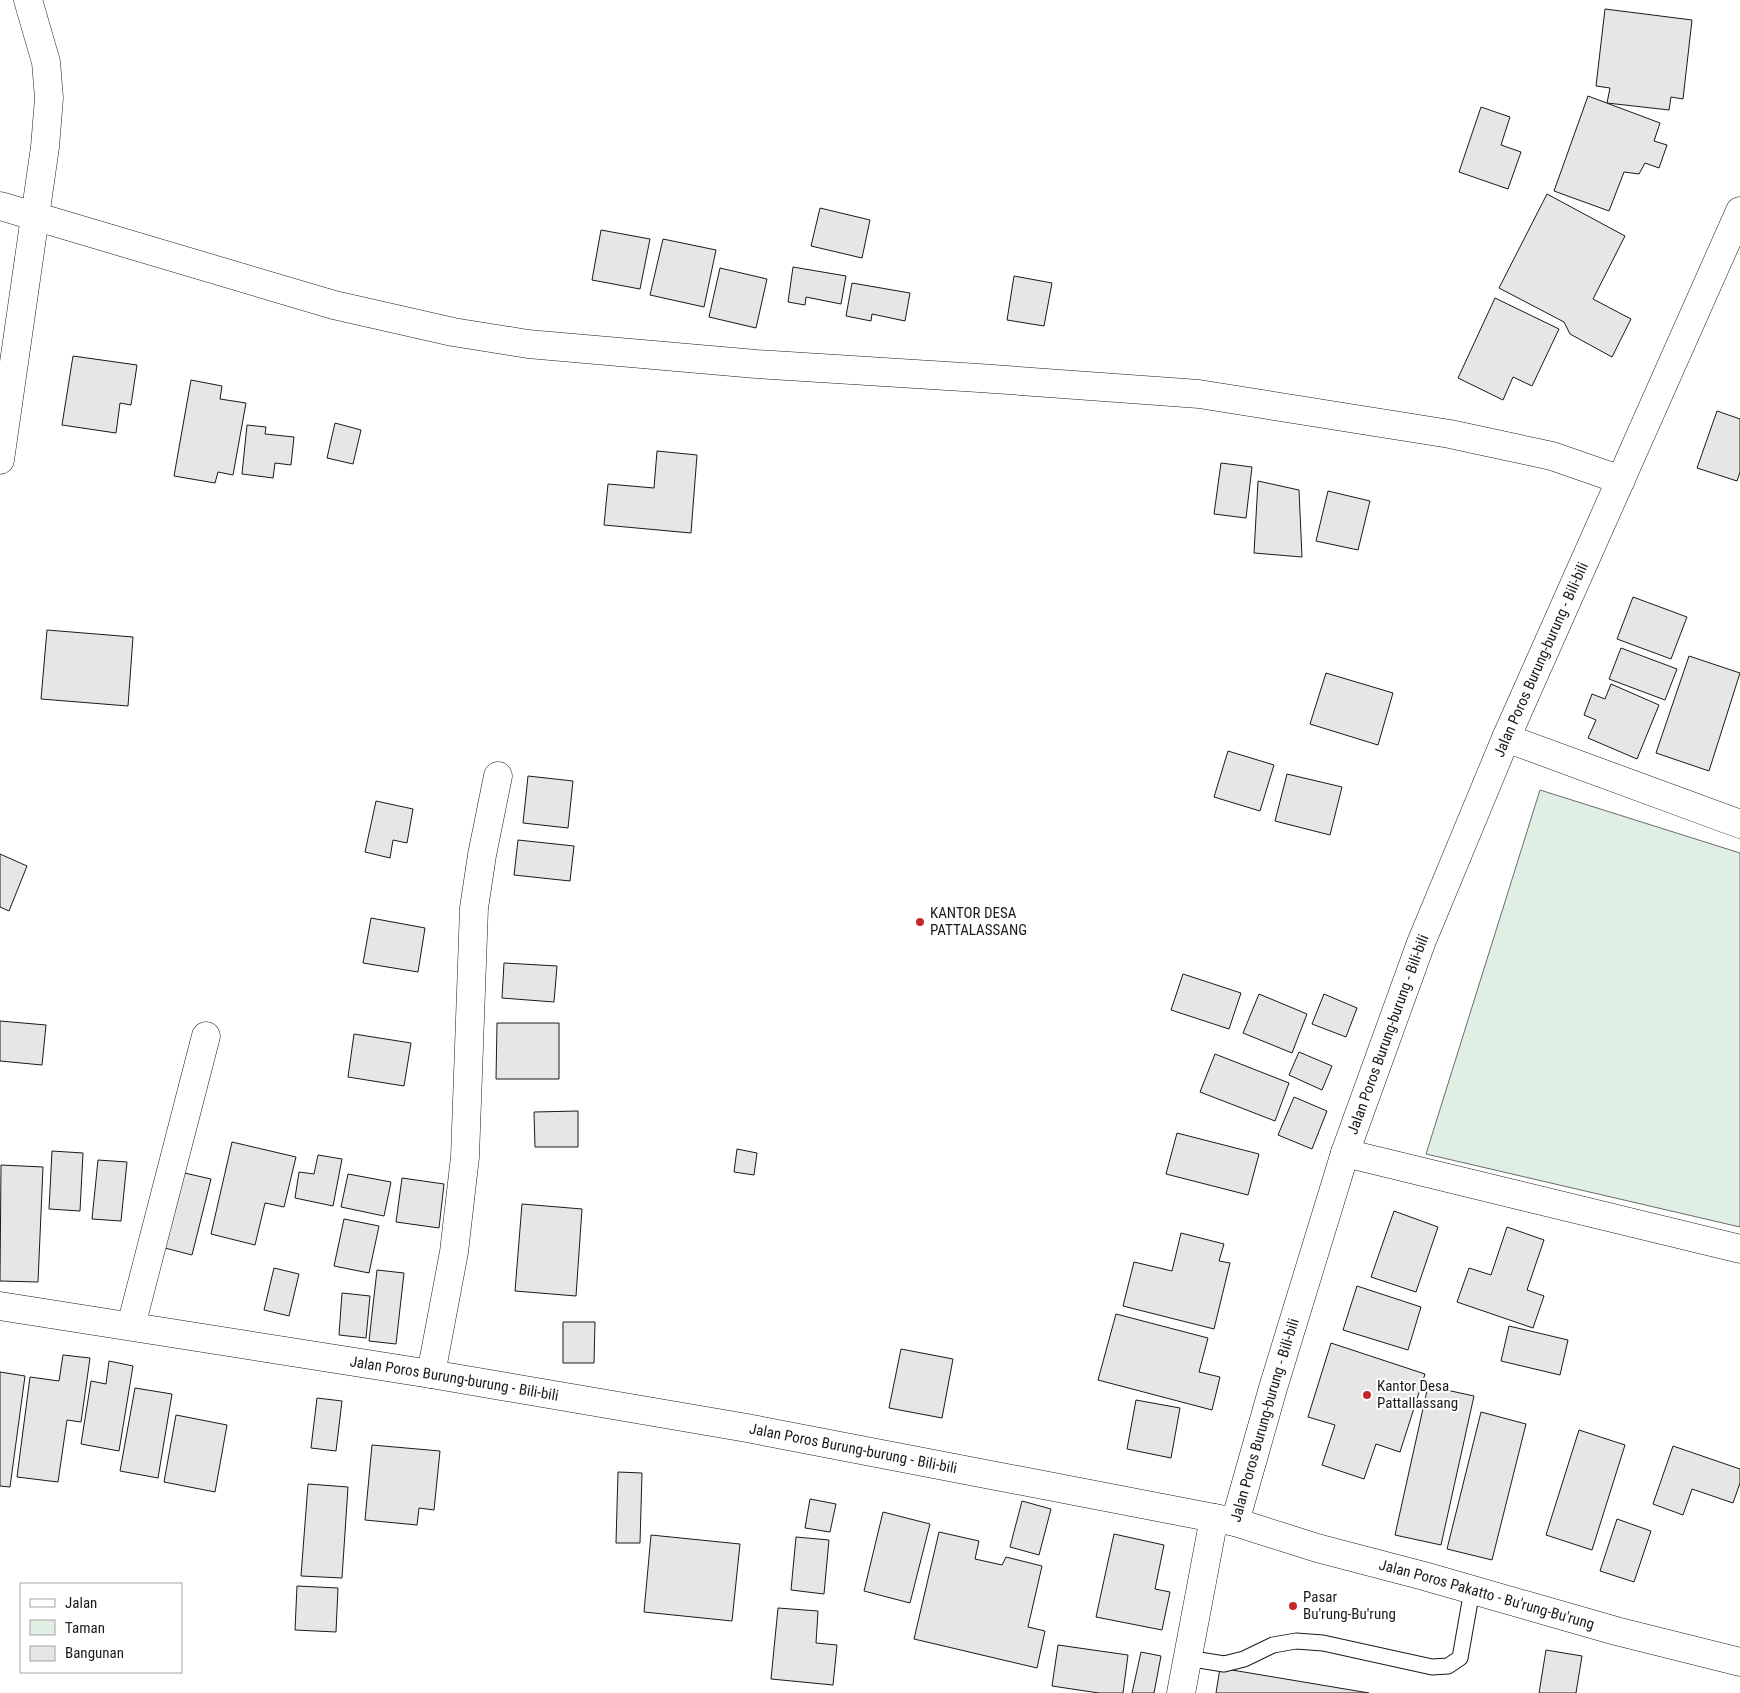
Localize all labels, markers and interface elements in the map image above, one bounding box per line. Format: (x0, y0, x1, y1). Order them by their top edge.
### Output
street label: Jalan Poros Burung-burung - Bili-bili (1490, 559, 1592, 760)
place label: KANTOR DESA PATTALASSANG (930, 904, 1027, 939)
marker: KANTOR DESA PATTALASSANG (914, 916, 926, 928)
street label: Jalan Poros Burung-burung - Bili-bili (1343, 932, 1433, 1137)
street label: Jalan Poros Burung-burung - Bili-bili (1226, 1316, 1303, 1524)
street label: Jalan Poros Burung-burung - Bili-bili (349, 1352, 560, 1405)
place label: Kantor Desa Pattallassang (1377, 1377, 1458, 1412)
marker: Kantor Desa Pattallassang (1361, 1389, 1373, 1401)
street label: Jalan Poros Burung-burung - Bili-bili (748, 1420, 959, 1477)
street label: Jalan Poros Pakatto - Bu'rung-Bu'rung (1377, 1556, 1597, 1633)
legend (20, 1583, 182, 1673)
place label: Pasar Bu'rung-Bu'rung (1303, 1588, 1396, 1623)
text: Jalan (65, 1594, 97, 1612)
marker: Pasar Bu'rung-Bu'rung (1287, 1600, 1299, 1612)
text: Taman (65, 1619, 105, 1637)
text: Bangunan (65, 1644, 124, 1662)

